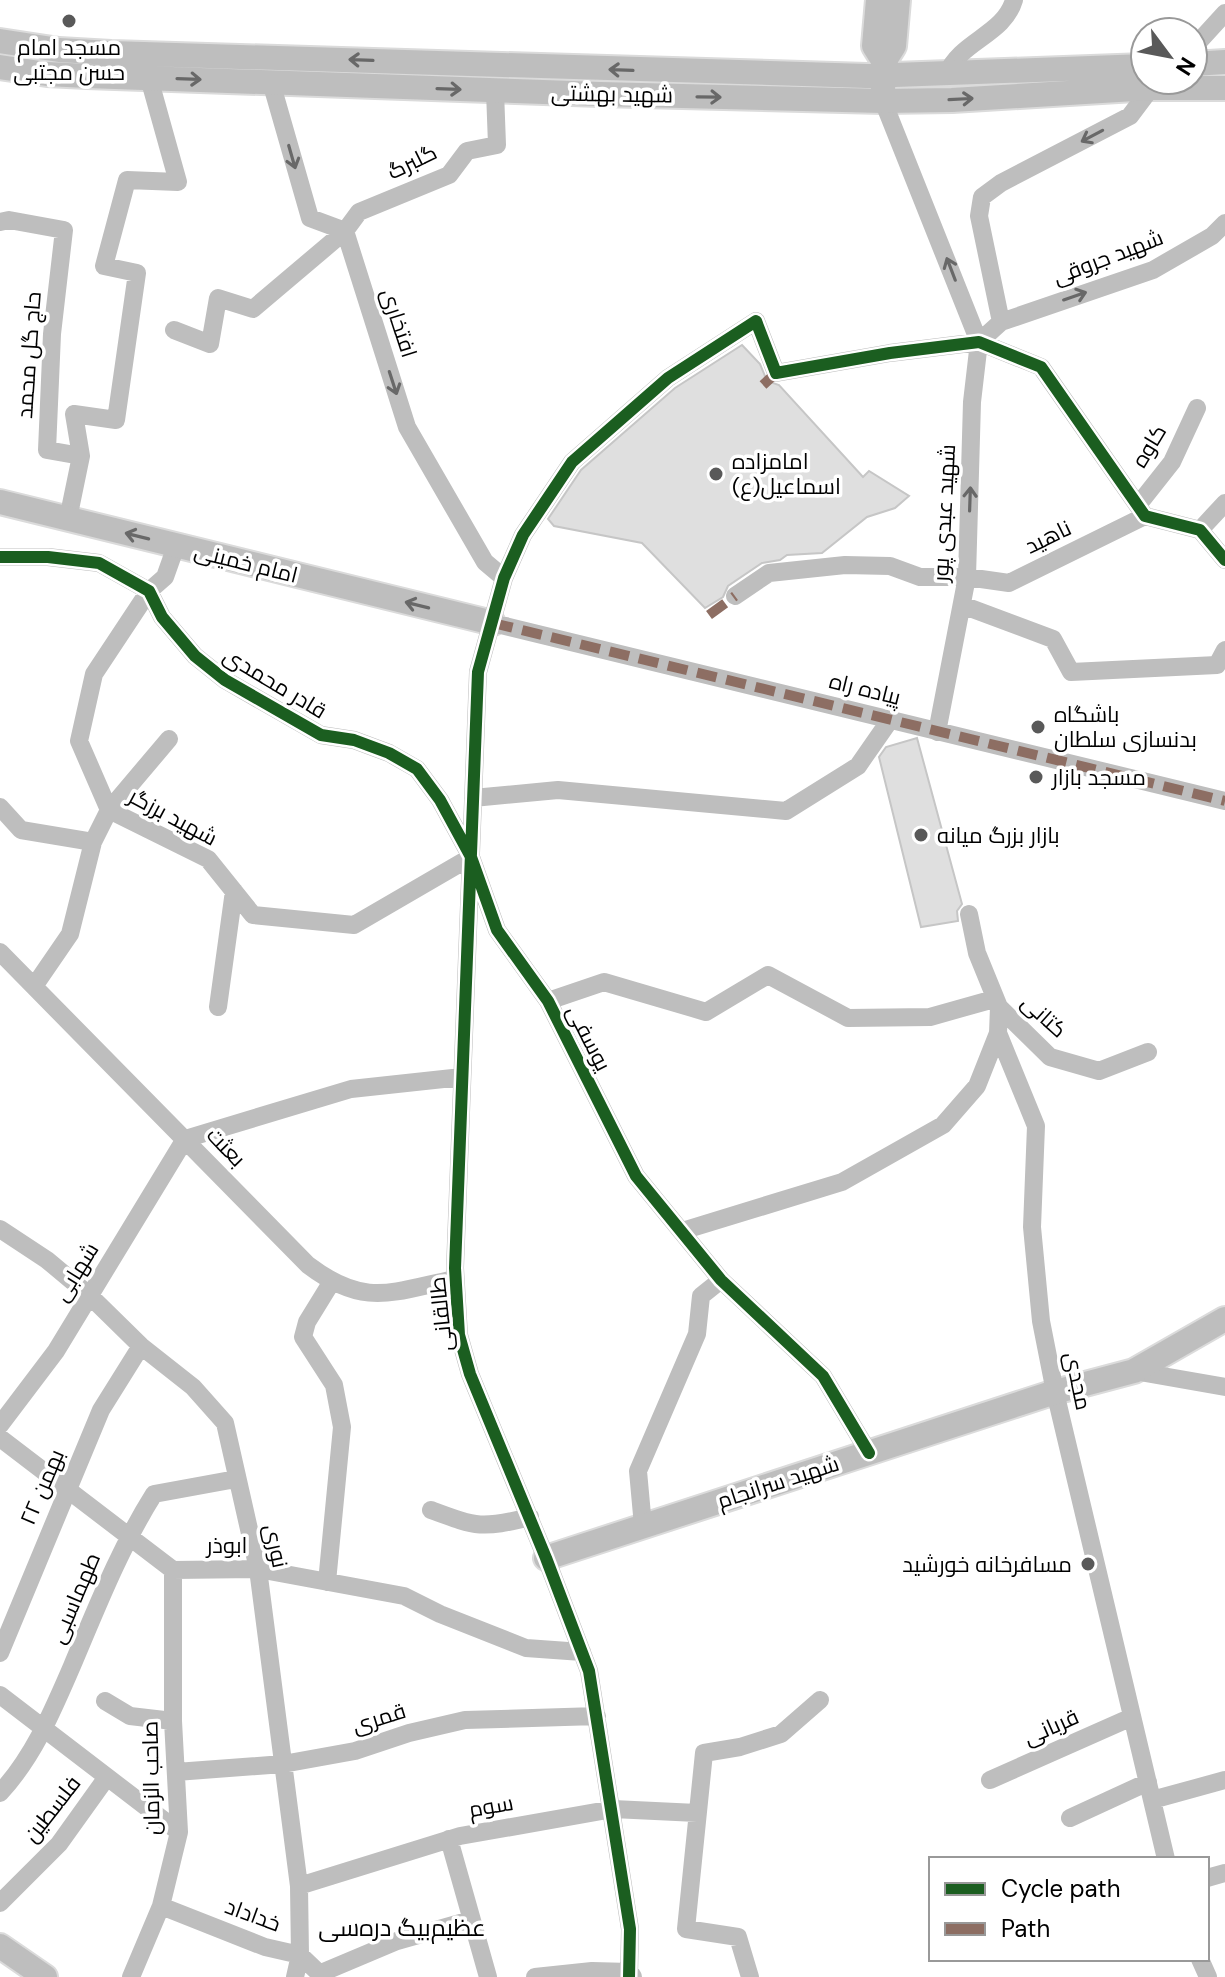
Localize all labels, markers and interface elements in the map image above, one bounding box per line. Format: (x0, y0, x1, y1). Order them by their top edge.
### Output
marker: مسجد امام حسن مجتبی (60, 12, 78, 30)
north arrow (1129, 16, 1209, 96)
place label: مسجد امام حسن مجتبی (13, 33, 125, 87)
text: N (1169, 52, 1202, 81)
one-way arrow (348, 53, 375, 68)
one-way arrow (608, 62, 635, 77)
one-way arrow (175, 72, 202, 87)
street label: شهید بهشتی (551, 78, 673, 110)
one-way arrow (435, 82, 462, 97)
one-way arrow (695, 89, 722, 104)
one-way arrow (947, 91, 974, 106)
one-way arrow (1080, 129, 1104, 144)
street label: گلبرگ (382, 138, 442, 186)
one-way arrow (285, 144, 300, 170)
street label: شهید جروقی (1049, 223, 1167, 291)
one-way arrow (943, 257, 957, 282)
street label: افتخاری (374, 285, 424, 361)
one-way arrow (1062, 288, 1087, 303)
street label: حاج گل محمد (10, 290, 48, 420)
one-way arrow (386, 371, 401, 396)
street label: کاوه (1125, 419, 1173, 473)
street label: شهید عبدی پور (926, 443, 962, 585)
place label: امامزاده اسماعیل(ع) (732, 447, 841, 501)
marker: امامزاده اسماعیل(ع) (707, 465, 725, 483)
one-way arrow (962, 486, 977, 513)
street label: ناهید (1020, 513, 1076, 561)
one-way arrow (125, 528, 151, 543)
street label: امام خمینی (191, 536, 301, 591)
one-way arrow (405, 596, 431, 611)
street label: قادر محمدی (218, 641, 332, 725)
street label: پیاده راه (826, 666, 904, 712)
place label: باشگاه بدنسازی سلطان (1054, 700, 1197, 754)
marker: باشگاه بدنسازی سلطان (1029, 718, 1047, 736)
place label: مسجد بازار (1050, 763, 1146, 792)
marker: مسجد بازار (1027, 768, 1045, 786)
street label: شهید برزگر (122, 781, 222, 852)
place label: بازار بزرگ میانه (937, 821, 1060, 850)
marker: بازار بزرگ میانه (912, 826, 930, 844)
street label: کتانی (1015, 988, 1073, 1044)
street label: یوسفی (560, 1000, 618, 1076)
street label: بعثت (200, 1121, 252, 1173)
street label: شهابی (47, 1237, 105, 1307)
street label: طالقانی (423, 1275, 459, 1353)
street label: مجدی (1058, 1349, 1098, 1413)
street label: ۲۲ بهمن (13, 1445, 71, 1529)
street label: شهید سرانجام (713, 1449, 843, 1516)
street label: نوری (257, 1521, 295, 1571)
street label: ابوذر (205, 1531, 247, 1560)
street label: طهماسبی (43, 1548, 107, 1648)
place label: مسافرخانه خورشید (902, 1550, 1072, 1579)
marker: مسافرخانه خورشید (1079, 1555, 1097, 1573)
street label: قمری (349, 1696, 409, 1740)
street label: قربانی (1019, 1702, 1083, 1752)
street label: صاحب الزمان (136, 1721, 166, 1835)
street label: فلسطین (17, 1770, 87, 1848)
street label: سوم (466, 1788, 516, 1825)
legend (929, 1857, 1209, 1961)
text: Cycle path (1001, 1873, 1120, 1904)
street label: خداداد (221, 1892, 285, 1938)
district label: عظیم‌بیگ دره‌سی (318, 1912, 486, 1944)
text: Path (1001, 1913, 1050, 1944)

